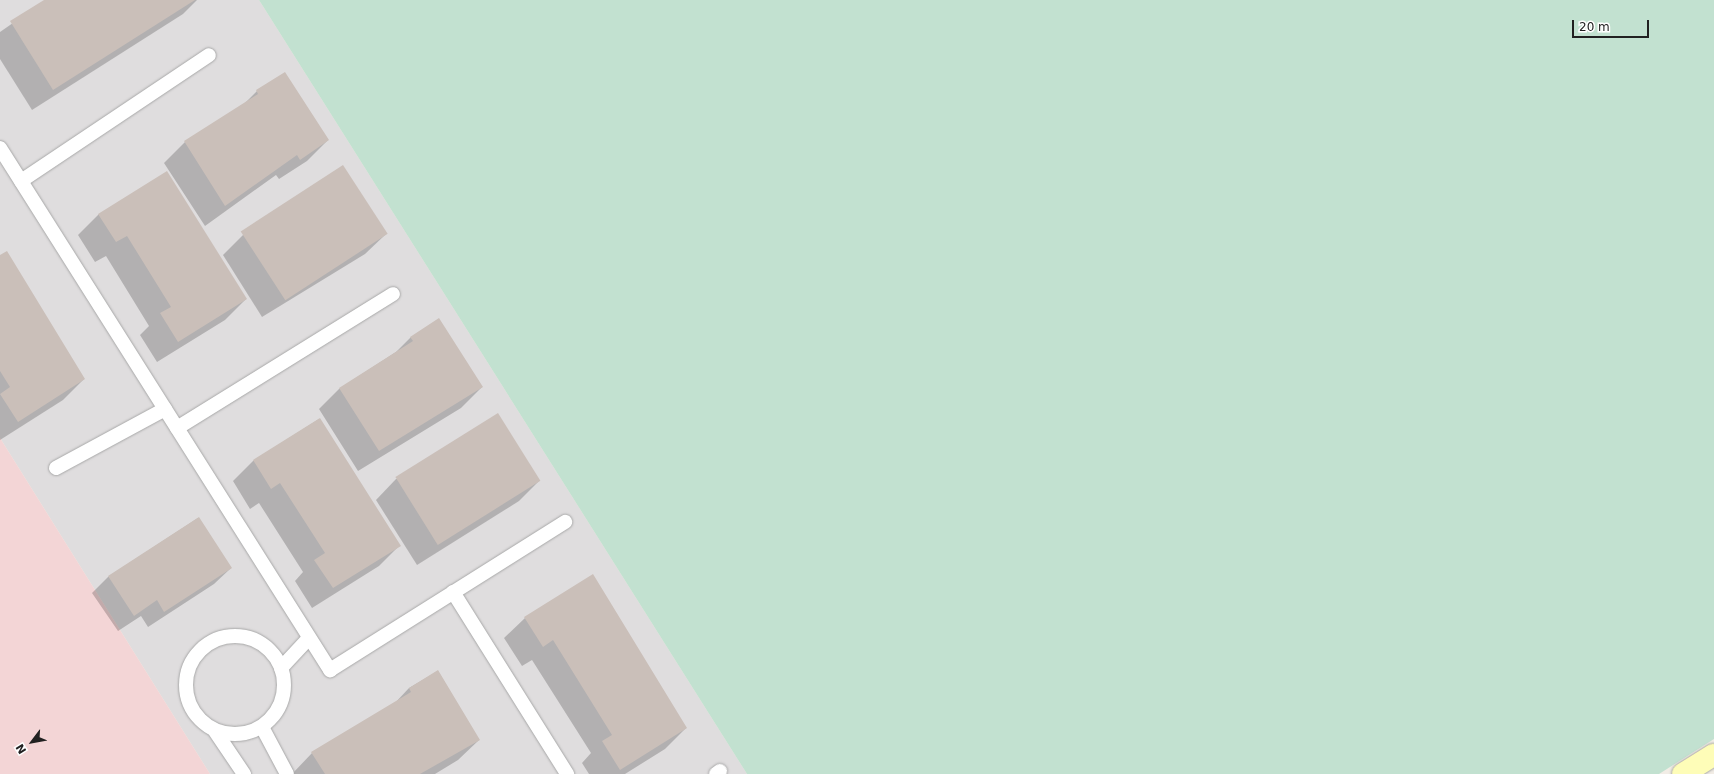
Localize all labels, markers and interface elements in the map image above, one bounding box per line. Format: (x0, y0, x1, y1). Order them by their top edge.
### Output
scale bar (1574, 12, 1651, 38)
text: 20 m (1579, 20, 1610, 34)
north arrow (12, 722, 52, 762)
text: N (13, 741, 29, 756)

